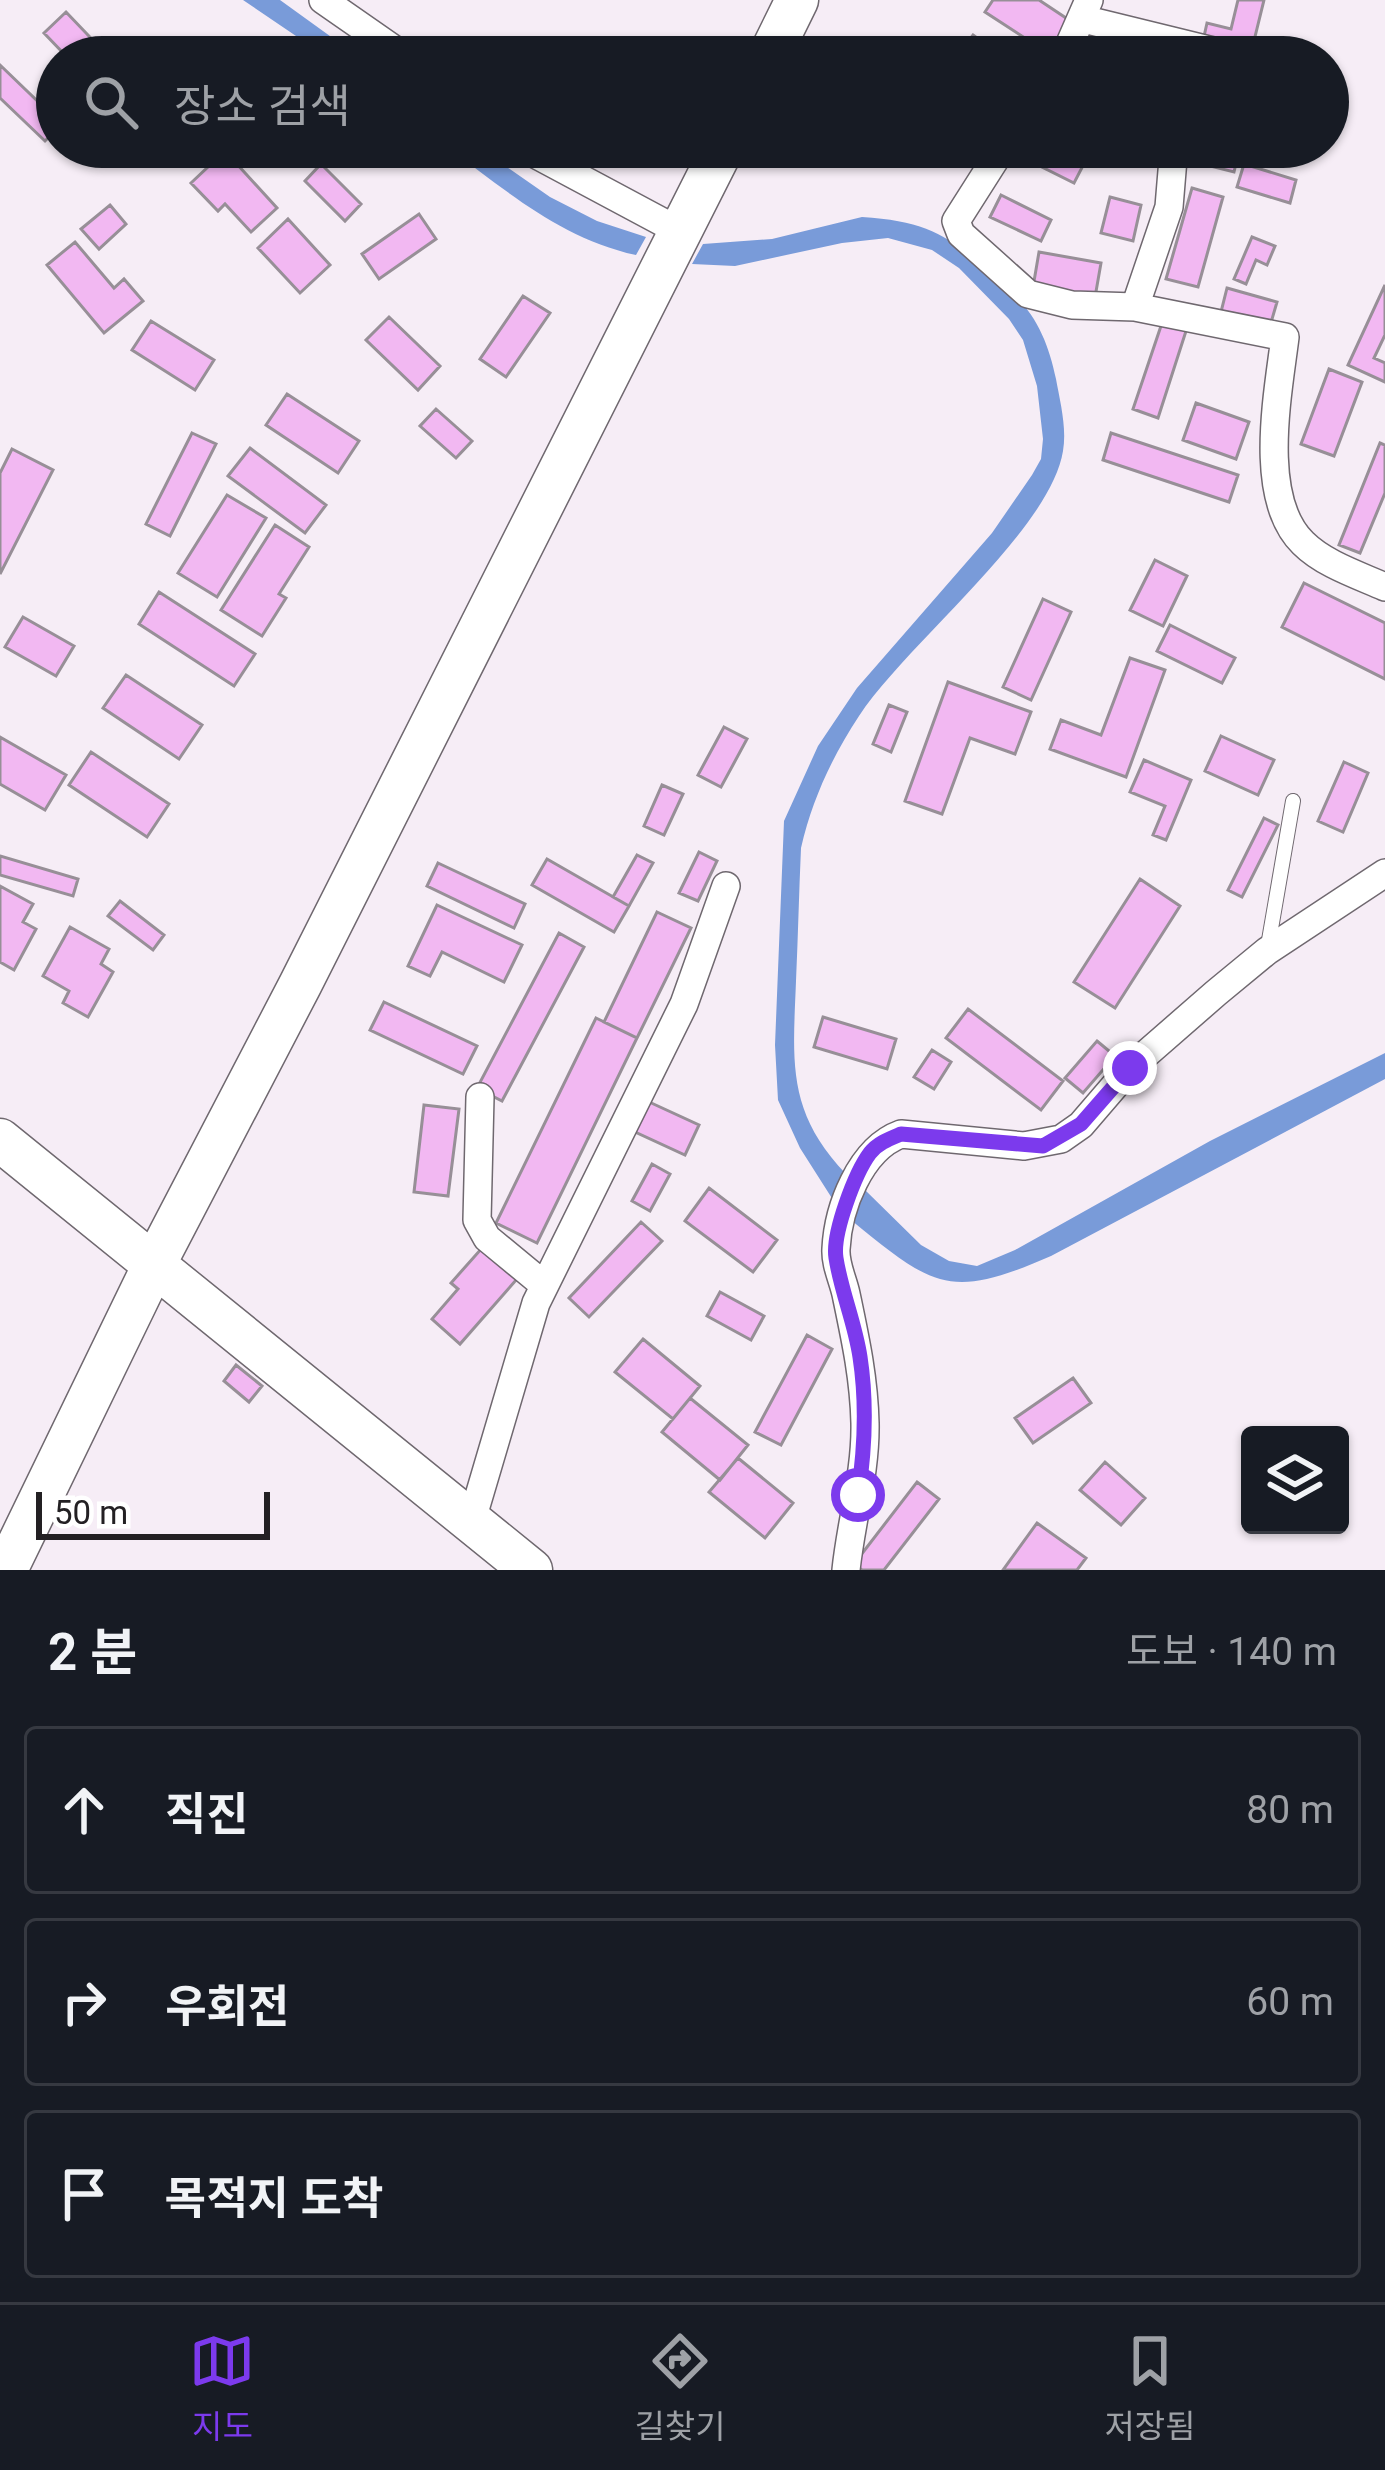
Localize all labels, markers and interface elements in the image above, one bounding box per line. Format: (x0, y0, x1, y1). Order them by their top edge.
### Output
search box (36, 36, 1349, 168)
icon: search (78, 69, 144, 135)
text: 장소 검색 (174, 80, 351, 133)
route end (1103, 1041, 1157, 1095)
map controls (1241, 1426, 1349, 1534)
button: layers (1241, 1426, 1349, 1534)
route start (831, 1468, 885, 1522)
scale bar (36, 1486, 270, 1539)
text: 50 m (54, 1493, 128, 1532)
text: 2 분 (48, 1623, 137, 1682)
text: 도보 · 140 m (1126, 1629, 1337, 1675)
icon: ahead (51, 1777, 117, 1843)
text: 80 m (1246, 1787, 1334, 1833)
text: 직진 (165, 1788, 248, 1841)
icon: right (51, 1969, 117, 2035)
text: 60 m (1246, 1979, 1334, 2025)
text: 우회전 (165, 1980, 289, 2033)
icon: arrive (51, 2161, 117, 2227)
text: 목적지 도착 (165, 2172, 383, 2225)
tab: 지도 (189, 2328, 255, 2448)
tab: 길찾기 (634, 2328, 726, 2448)
tab: 저장됨 (1104, 2328, 1196, 2448)

